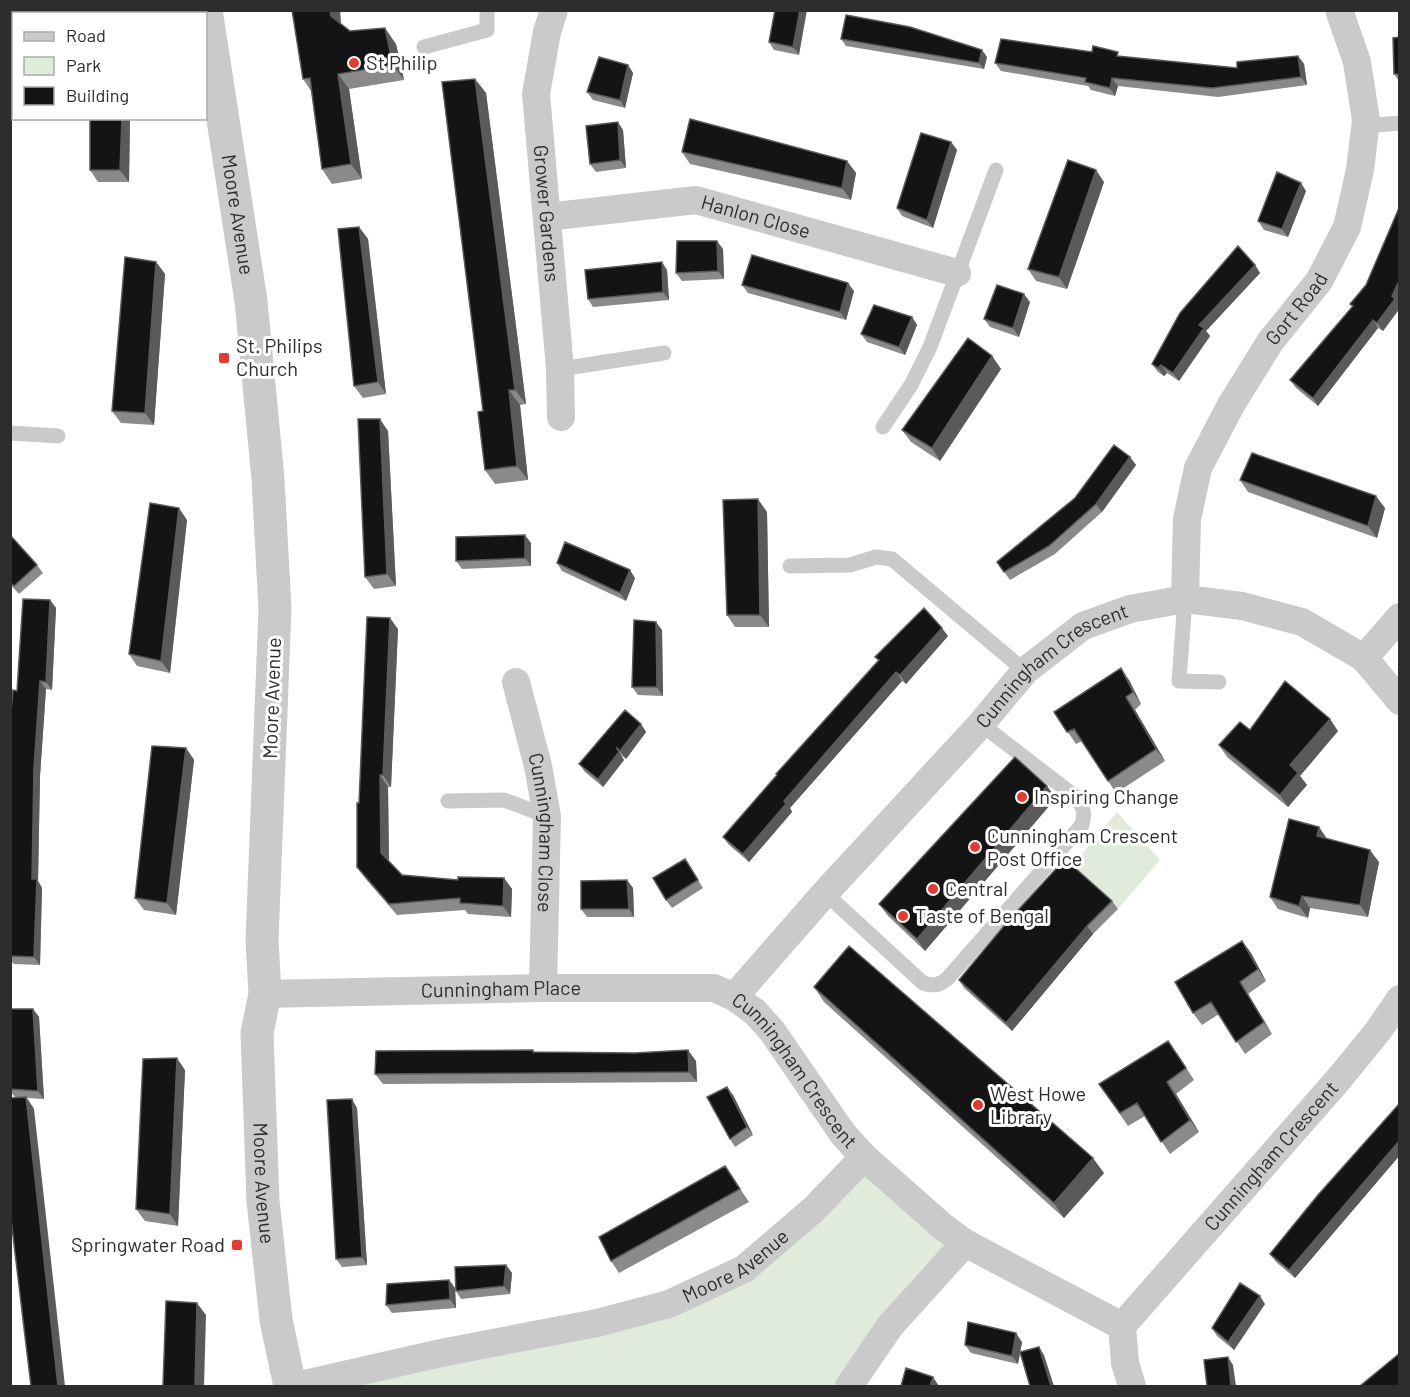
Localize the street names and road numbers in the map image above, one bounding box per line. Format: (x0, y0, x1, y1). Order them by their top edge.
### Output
street label: Grower Gardens (529, 144, 565, 283)
street label: Moore Avenue (217, 152, 260, 276)
street label: Hanlon Close (699, 189, 813, 242)
street label: Gort Road (1260, 268, 1332, 349)
street label: Cunningham Crescent (970, 598, 1131, 732)
street label: Moore Avenue (257, 637, 285, 759)
street label: Cunningham Close (524, 750, 560, 913)
street label: Cunningham Place (421, 975, 581, 1002)
street label: Cunningham Crescent (728, 987, 863, 1153)
street label: Cunningham Crescent (1198, 1076, 1343, 1235)
street label: Moore Avenue (249, 1122, 281, 1245)
street label: Moore Avenue (678, 1223, 793, 1307)

